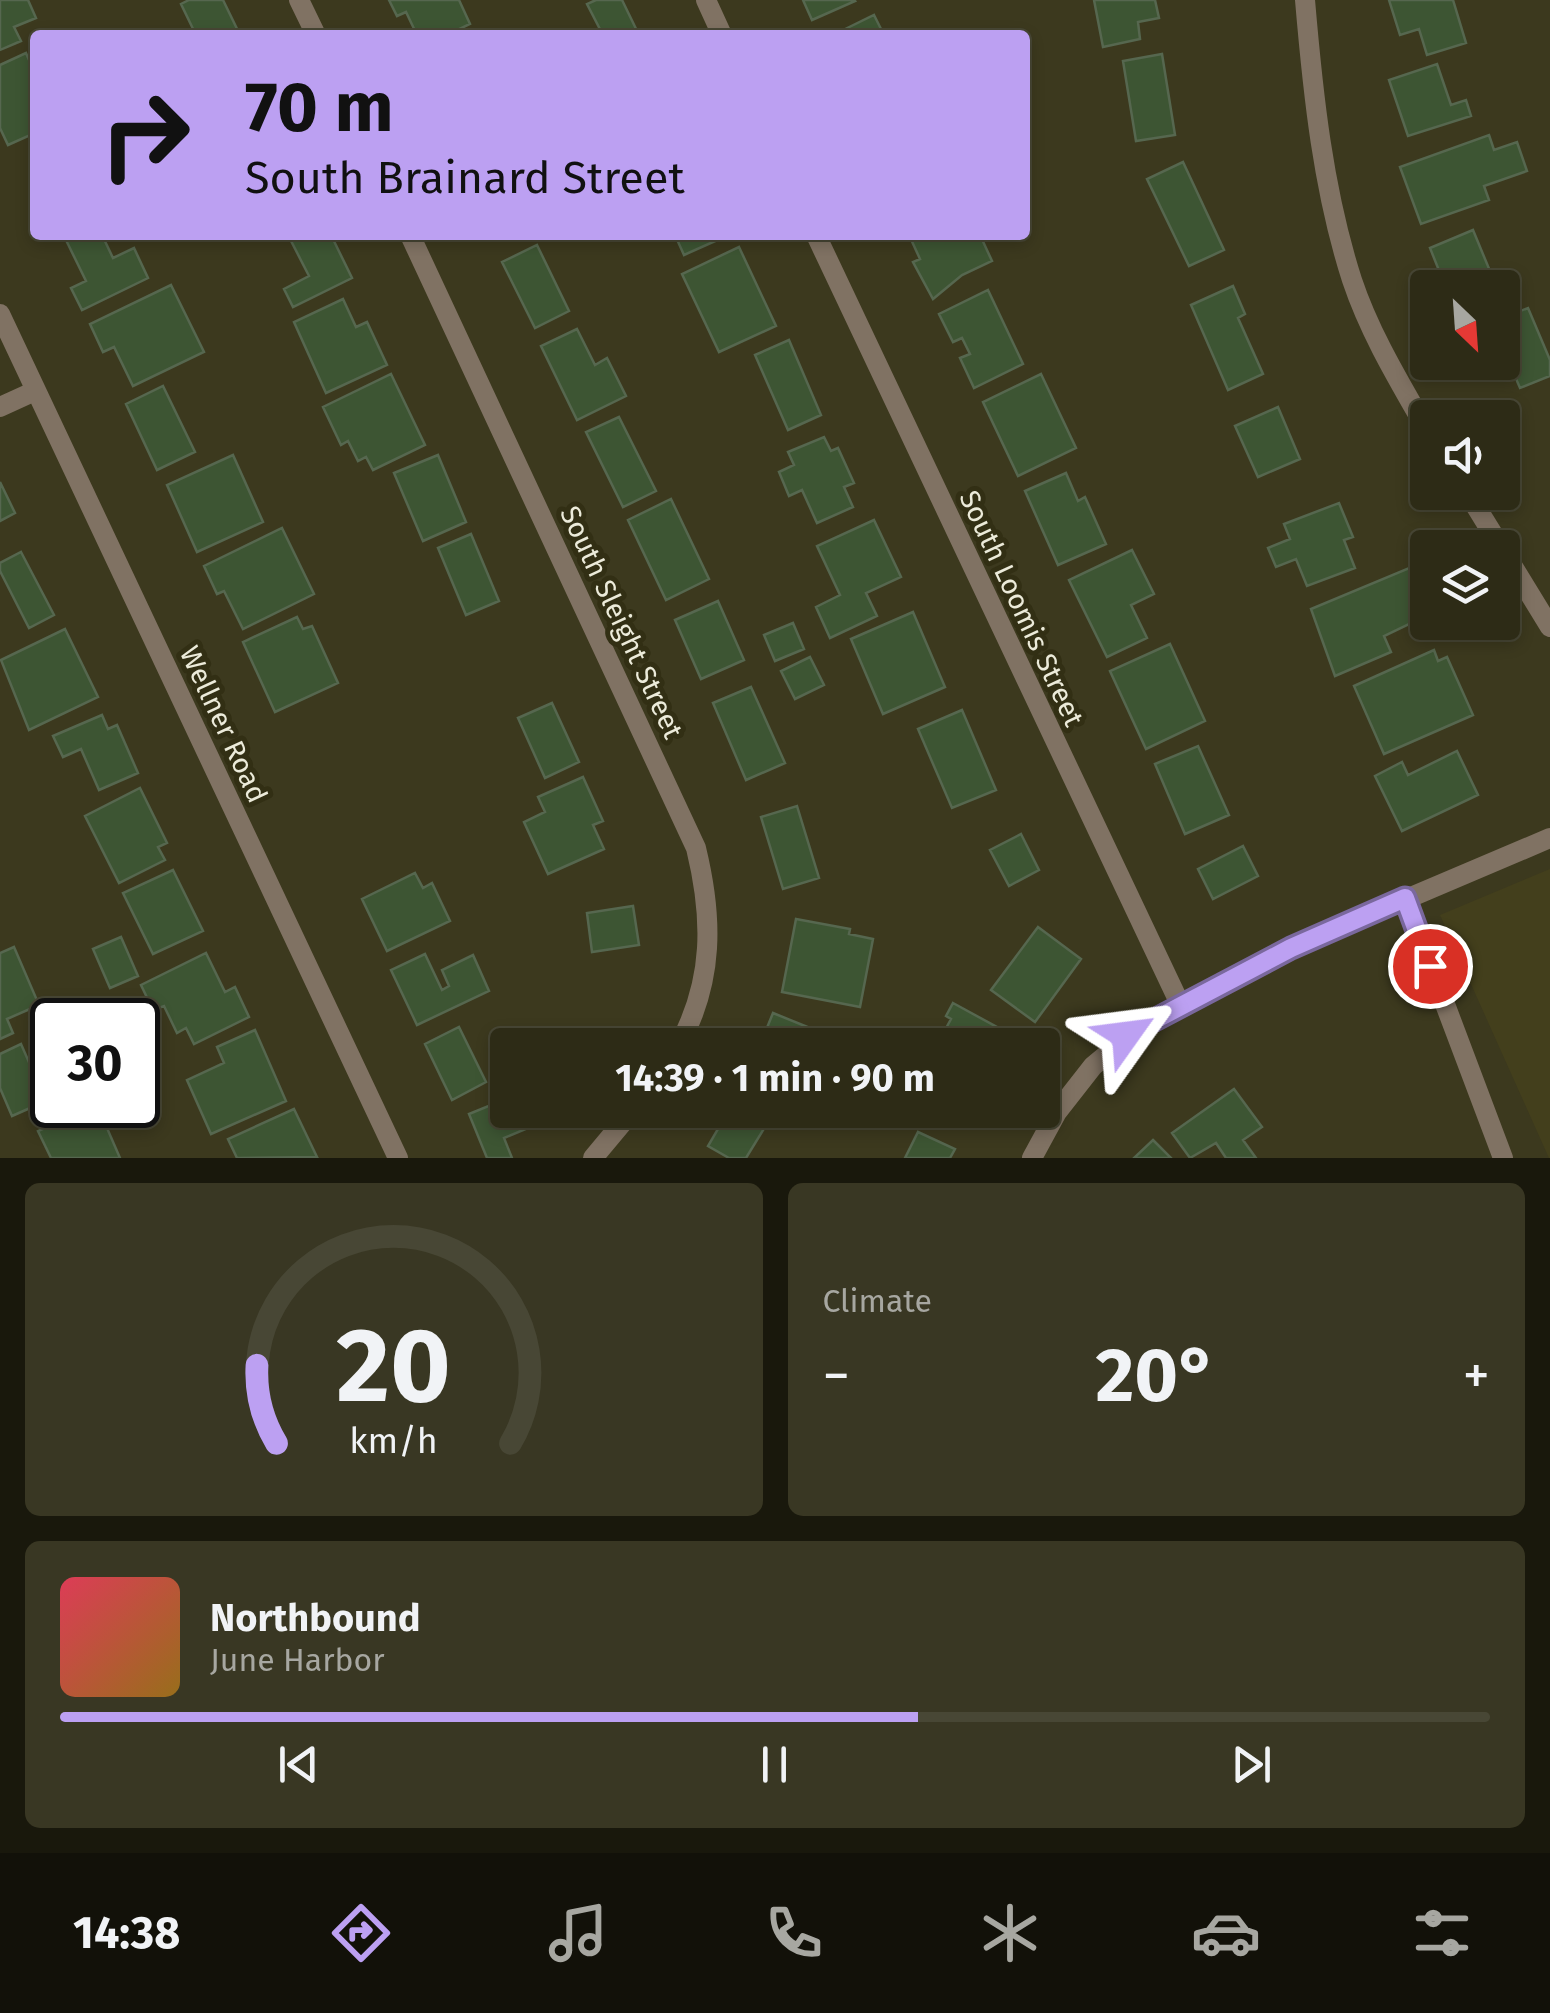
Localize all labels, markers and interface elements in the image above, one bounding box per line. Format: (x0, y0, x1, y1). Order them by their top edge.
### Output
text: 70 m (245, 66, 394, 150)
icon: right (80, 70, 210, 200)
text: South Brainard Street (245, 151, 685, 205)
north arrow (1410, 270, 1520, 380)
map controls (1410, 270, 1520, 640)
button: sound (1410, 400, 1520, 510)
street label: South Loomis Street (952, 485, 1091, 732)
street label: South Sleight Street (553, 501, 690, 745)
button: layers (1410, 530, 1520, 640)
street label: Wellner Road (173, 641, 274, 808)
pin (1388, 924, 1473, 1009)
icon: arrive (1403, 939, 1458, 994)
position arrow (1074, 983, 1178, 1087)
speed limit sign: 30 (30, 998, 160, 1128)
text: 14:39 · 1 min · 90 m (615, 1055, 935, 1101)
text: Climate (823, 1282, 932, 1320)
text: 20 (336, 1304, 451, 1429)
text: 20° (1095, 1331, 1217, 1421)
text: − (823, 1343, 850, 1409)
text: + (1463, 1343, 1490, 1409)
text: km/h (350, 1420, 438, 1462)
text: Northbound (210, 1595, 421, 1641)
text: June Harbor (210, 1641, 385, 1679)
icon: previous (271, 1737, 326, 1792)
icon: pause (747, 1737, 802, 1792)
icon: next (1224, 1737, 1279, 1792)
icon: directions (326, 1898, 396, 1968)
icon: music (543, 1898, 613, 1968)
icon: phone (759, 1898, 829, 1968)
icon: climate (975, 1898, 1045, 1968)
icon: car (1191, 1898, 1261, 1968)
icon: filters (1407, 1898, 1477, 1968)
text: 14:38 (73, 1906, 180, 1960)

